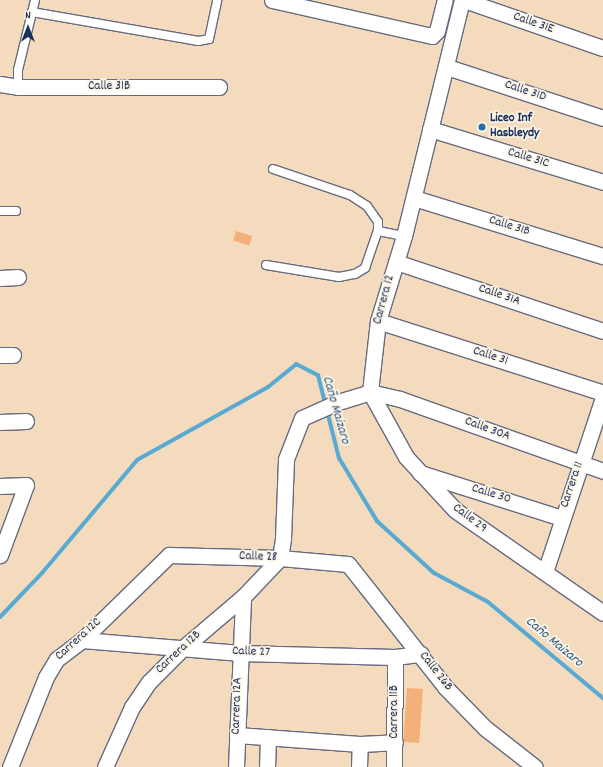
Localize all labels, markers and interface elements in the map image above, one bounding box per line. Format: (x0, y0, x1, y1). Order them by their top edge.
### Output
north arrow (8, 8, 48, 48)
text: N (25, 8, 31, 24)
street label: Calle 31E (511, 10, 555, 38)
street label: Calle 31D (502, 78, 548, 106)
street label: Calle 31B (88, 79, 130, 95)
place label: Liceo Inf Hasbleydy (490, 112, 539, 143)
marker: Liceo Inf Hasbleydy (477, 122, 487, 132)
street label: Calle 31C (505, 145, 551, 173)
street label: Calle 31B (487, 213, 531, 241)
street label: Carrera 12 (371, 274, 399, 326)
street label: Calle 31A (476, 282, 522, 310)
street label: Calle 31 (470, 344, 510, 370)
water label: Caño Maizaro (318, 374, 354, 446)
street label: Calle 30A (462, 415, 512, 445)
street label: Carrera 11 (558, 460, 588, 510)
street label: Calle 30 (469, 482, 513, 508)
street label: Calle 29 (449, 501, 489, 537)
street label: Calle 28 (239, 550, 277, 566)
water label: Caño Maizaro (522, 613, 586, 671)
street label: Carrera 12C (53, 615, 105, 665)
street label: Carrera 12B (153, 628, 205, 678)
street label: Calle 27 (232, 645, 270, 661)
street label: Calle 26B (415, 649, 455, 695)
street label: Carrera 12A (229, 677, 247, 735)
street label: Carrera 11B (387, 685, 403, 739)

